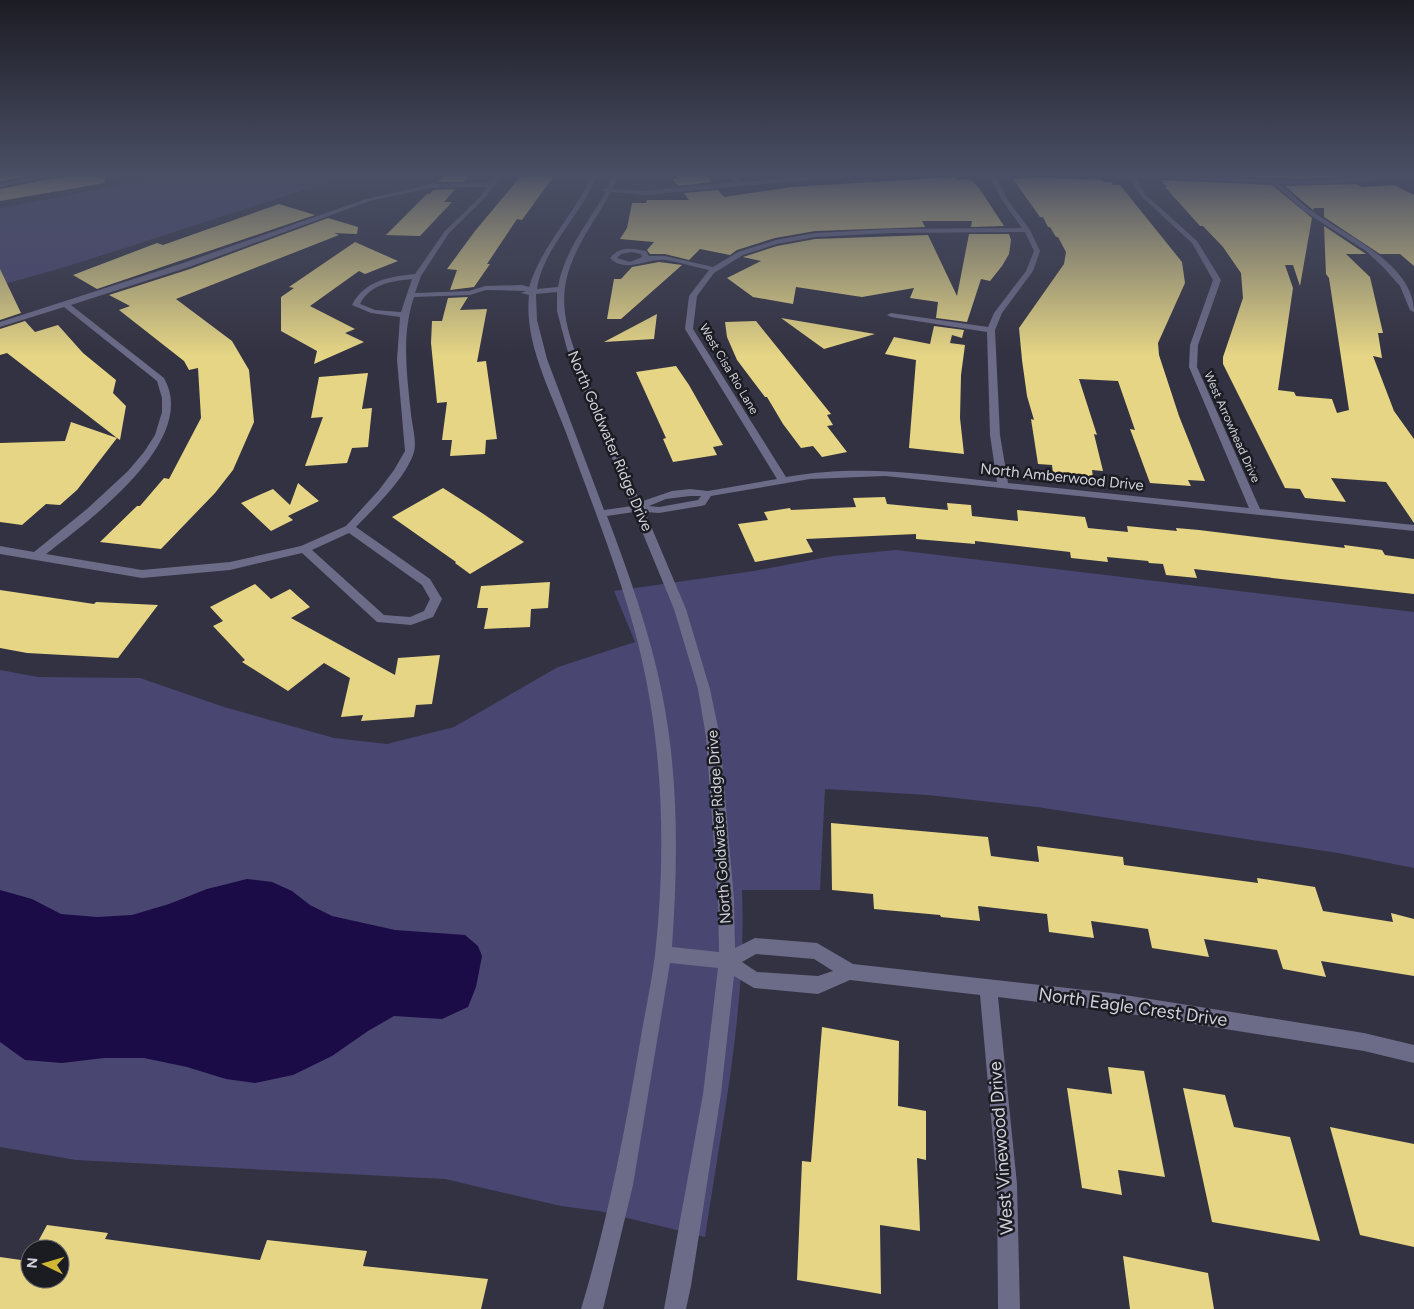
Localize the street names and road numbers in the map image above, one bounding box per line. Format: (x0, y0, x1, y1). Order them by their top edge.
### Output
street label: West Cisa Rio Lane (697, 321, 762, 417)
street label: North Goldwater Ridge Drive (564, 348, 656, 534)
street label: West Arrowhead Drive (1201, 369, 1263, 485)
street label: North Amberwood Drive (979, 459, 1145, 495)
street label: North Goldwater Ridge Drive (703, 730, 735, 924)
street label: North Eagle Crest Drive (1037, 983, 1229, 1031)
street label: West Vinewood Drive (984, 1060, 1018, 1235)

